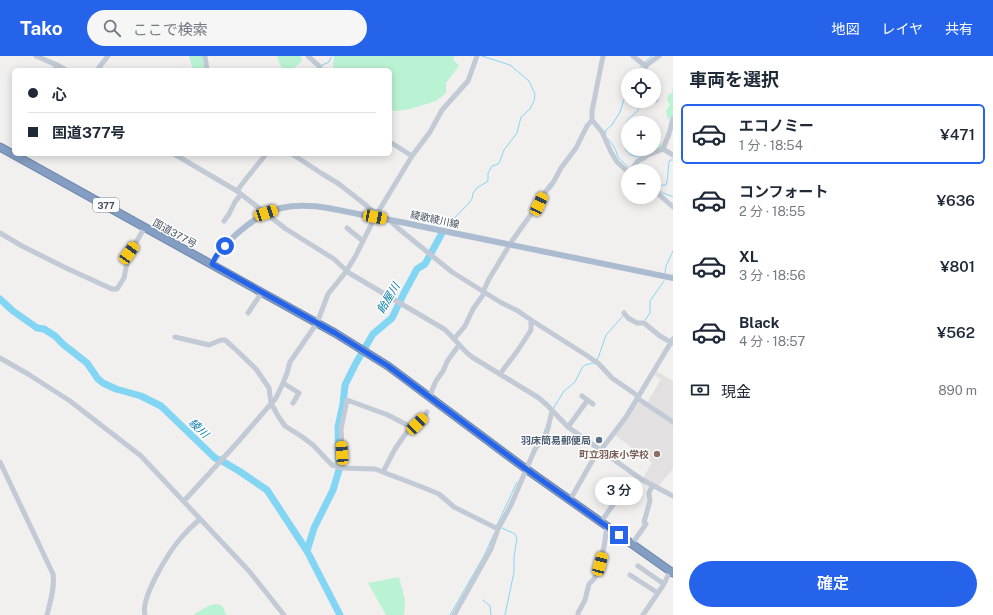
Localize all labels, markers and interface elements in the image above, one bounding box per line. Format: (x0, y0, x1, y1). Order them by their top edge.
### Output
search box (87, 10, 367, 46)
text: Tako (20, 17, 63, 39)
icon: search (101, 17, 123, 39)
text: ここで検索 (133, 21, 208, 38)
text: 地図 (831, 21, 859, 37)
text: レイヤ (881, 21, 923, 37)
text: 共有 (945, 21, 973, 37)
map controls (621, 68, 661, 204)
button: locate (621, 68, 661, 108)
text: 車両を選択 (689, 69, 779, 90)
text: 心 (52, 86, 67, 103)
button: + (621, 116, 661, 156)
icon: car (691, 116, 727, 152)
text: エコノミー (739, 117, 814, 134)
text: 国道377号 (52, 124, 126, 141)
text: ¥471 (940, 126, 975, 143)
text: 1 分 · 18:54 (739, 138, 803, 153)
button: − (621, 164, 661, 204)
icon: car (691, 182, 727, 218)
text: コンフォート (739, 183, 829, 200)
car (528, 191, 550, 217)
text: ¥636 (937, 192, 975, 209)
road number: 377 (93, 198, 119, 212)
car (253, 203, 279, 223)
text: 2 分 · 18:55 (739, 204, 805, 219)
street label: 綾歌綾川線 (409, 208, 461, 230)
car (362, 209, 388, 225)
street label: 国道377号 (151, 216, 199, 250)
route start (216, 237, 234, 255)
car (117, 240, 141, 266)
icon: car (691, 248, 727, 284)
text: XL (739, 248, 758, 265)
text: ¥801 (940, 258, 975, 275)
text: 3 分 · 18:56 (739, 268, 806, 283)
water label: 飴屋川 (374, 280, 402, 315)
icon: car (691, 314, 727, 350)
text: Black (739, 314, 779, 331)
text: ¥562 (937, 324, 975, 341)
text: 4 分 · 18:57 (739, 334, 805, 349)
icon: cash (689, 379, 711, 401)
text: 現金 (721, 383, 751, 400)
text: 890 m (938, 383, 977, 398)
car (404, 411, 430, 437)
water label: 綾川 (187, 416, 212, 441)
place label: 羽床簡易郵便局 (520, 434, 591, 446)
marker: 羽床簡易郵便局 (594, 435, 604, 445)
car (335, 441, 349, 465)
place label: 町立羽床小学校 (579, 448, 649, 460)
marker: 町立羽床小学校 (652, 449, 662, 459)
callout: 3 分 (595, 477, 643, 505)
text: 3 分 (607, 483, 631, 498)
route end (610, 526, 628, 544)
car (591, 551, 609, 577)
button: 確定 (689, 561, 977, 607)

